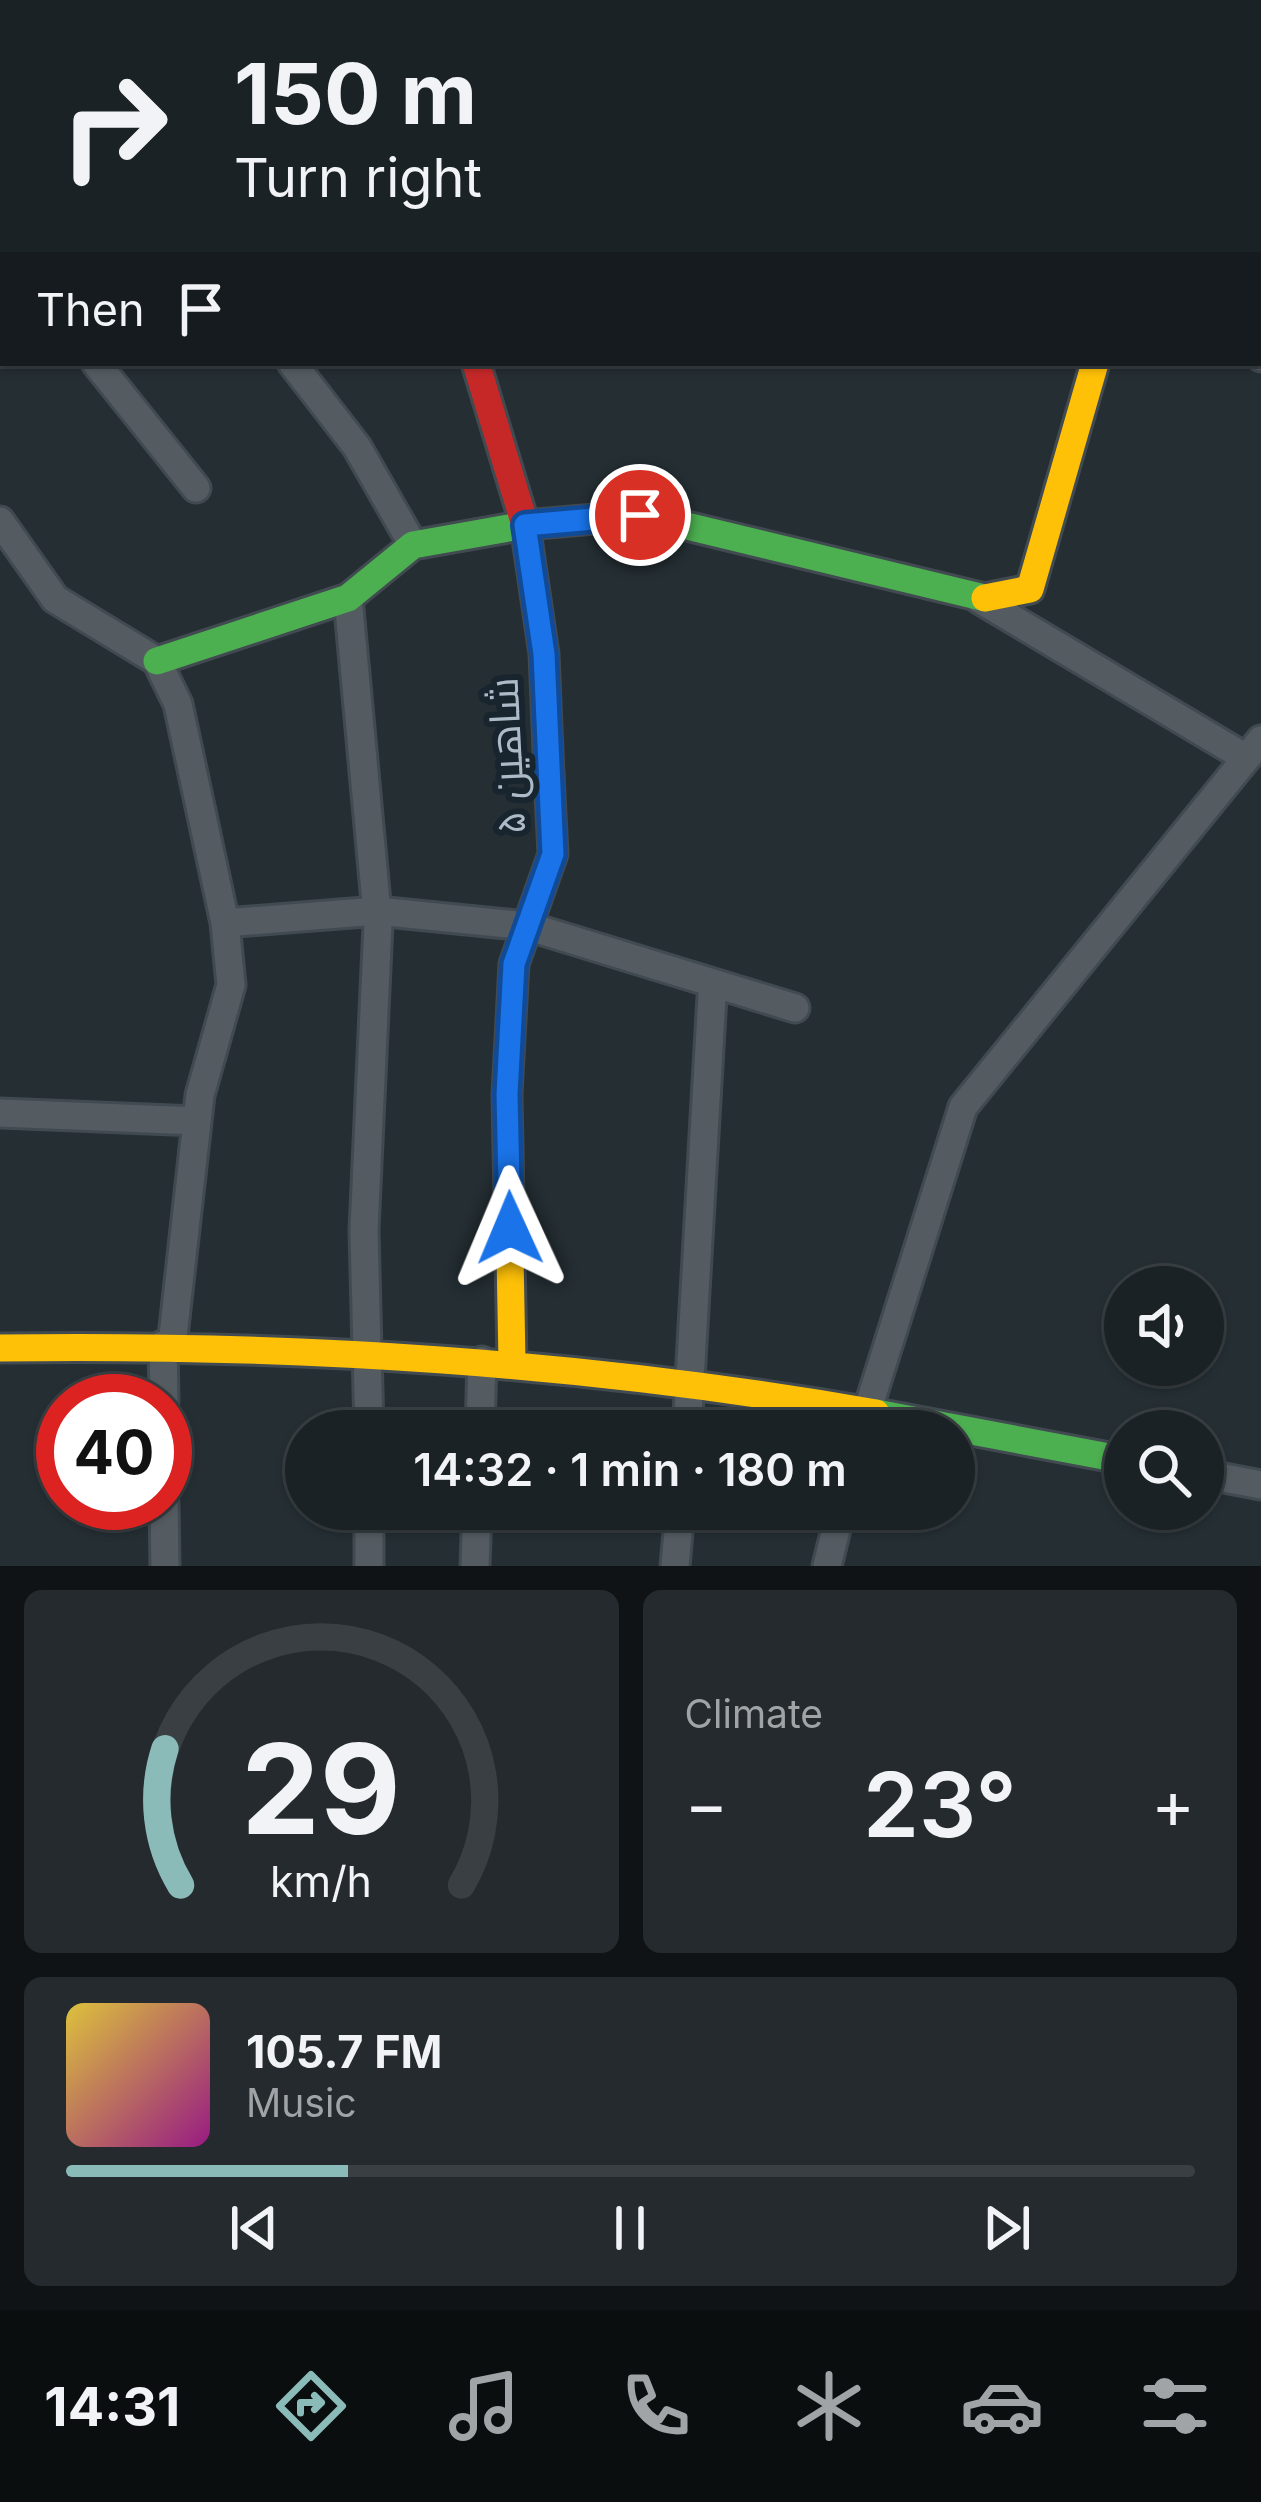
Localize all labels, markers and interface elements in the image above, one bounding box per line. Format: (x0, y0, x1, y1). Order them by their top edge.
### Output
text: 150 m (234, 43, 477, 144)
icon: right (36, 48, 192, 204)
text: Turn right (234, 145, 482, 210)
icon: arrive (168, 276, 234, 342)
text: Then (36, 282, 144, 337)
pin (589, 464, 691, 566)
icon: arrive (607, 482, 673, 548)
street label: شاهین ۵ (476, 676, 536, 836)
position arrow (447, 1165, 573, 1291)
map controls (1104, 1266, 1224, 1530)
button: sound (1104, 1266, 1224, 1386)
speed limit sign: 40 (36, 1374, 192, 1530)
button: search (1104, 1410, 1224, 1530)
text: 14:32 · 1 min · 180 m (413, 1442, 847, 1497)
text: Climate (685, 1690, 823, 1737)
text: 29 (241, 1713, 401, 1864)
text: 23° (863, 1750, 1017, 1859)
text: − (685, 1764, 728, 1844)
text: + (1151, 1764, 1195, 1844)
text: km/h (270, 1854, 372, 1906)
text: 105.7 FM (246, 2024, 443, 2079)
text: Music (246, 2079, 357, 2126)
icon: previous (221, 2195, 287, 2261)
icon: pause (597, 2195, 663, 2261)
icon: next (974, 2195, 1040, 2261)
icon: directions (269, 2364, 353, 2448)
icon: music (442, 2364, 526, 2448)
icon: phone (614, 2364, 698, 2448)
icon: climate (787, 2364, 871, 2448)
icon: car (960, 2364, 1044, 2448)
icon: filters (1133, 2364, 1217, 2448)
text: 14:31 (44, 2374, 180, 2439)

